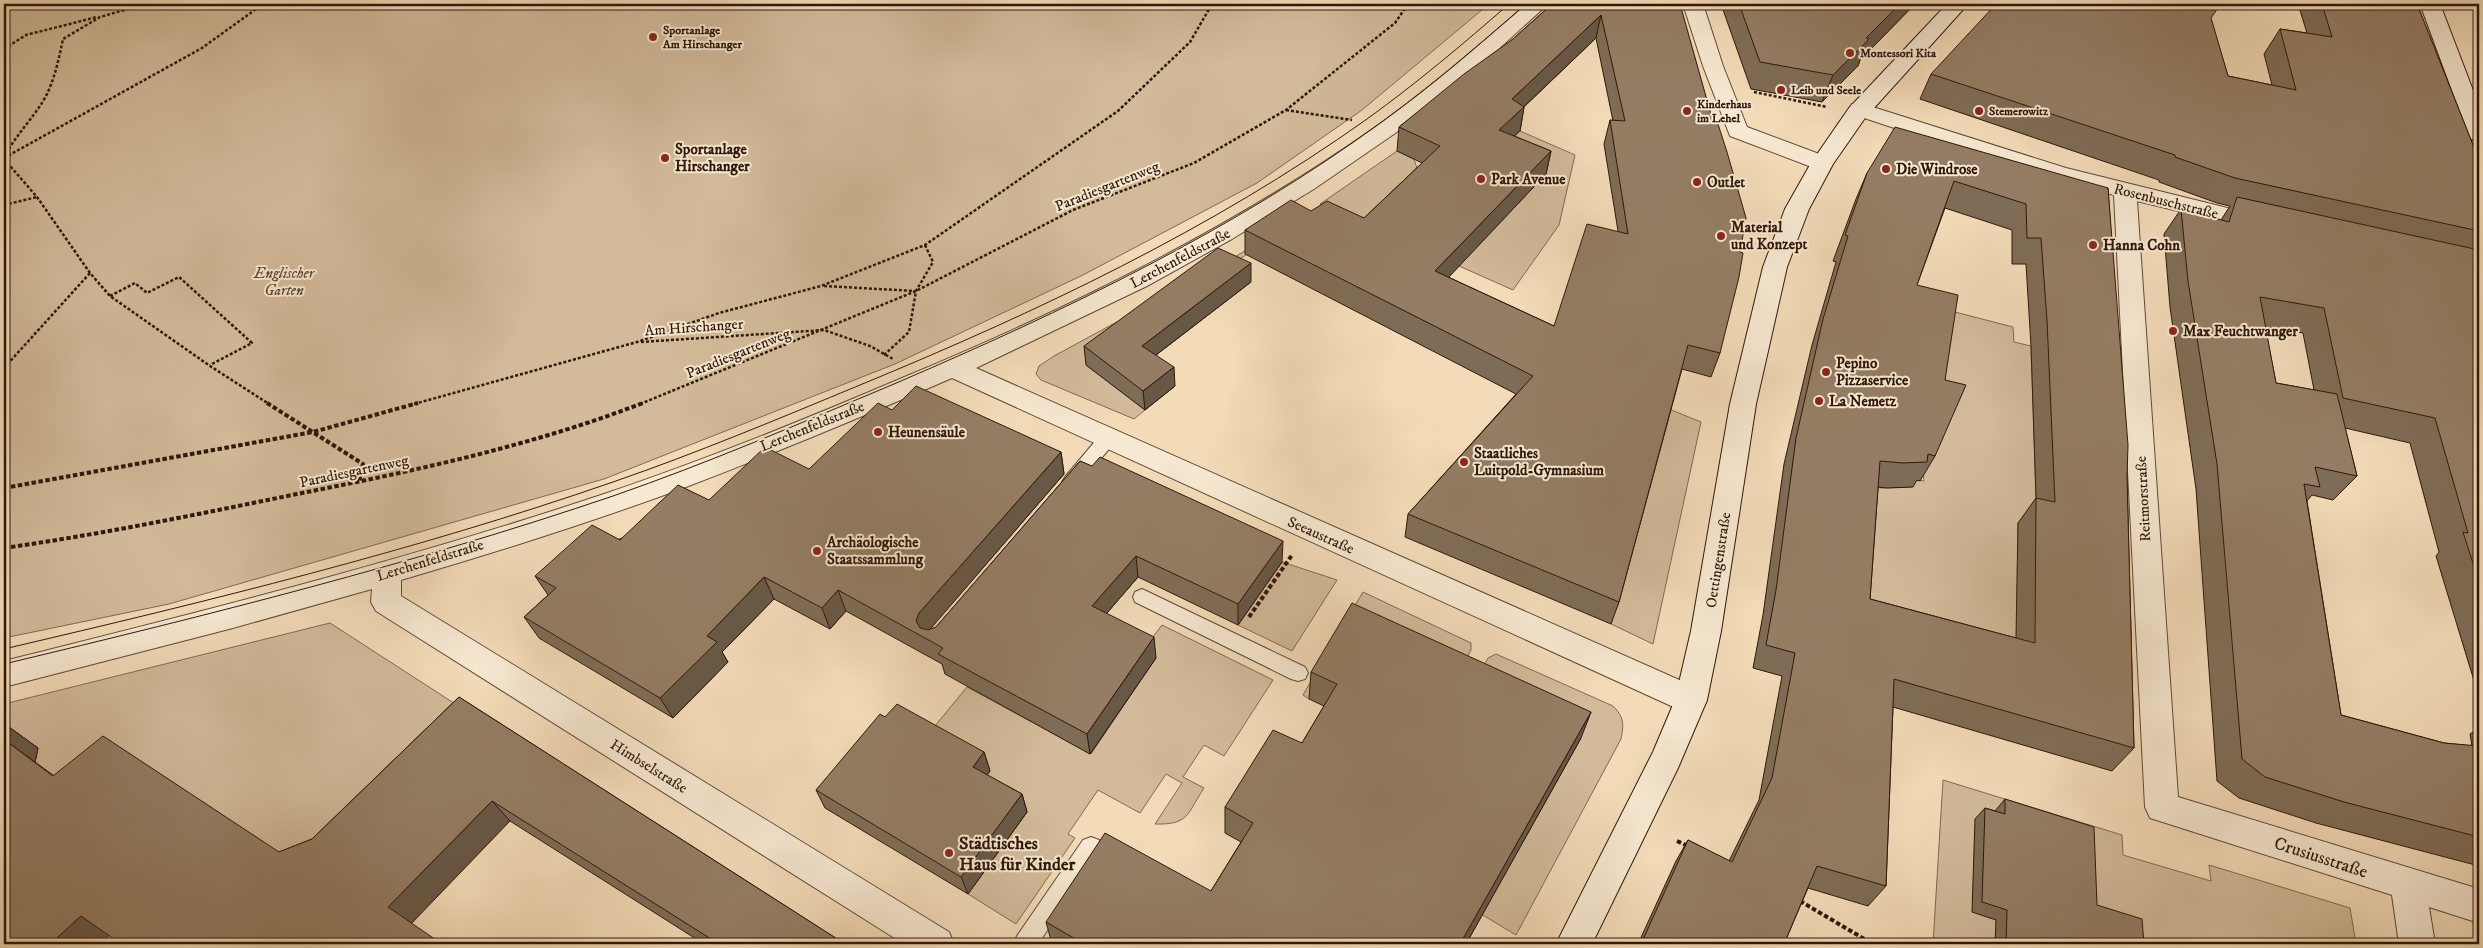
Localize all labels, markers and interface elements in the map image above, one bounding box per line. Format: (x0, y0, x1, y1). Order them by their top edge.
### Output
place label: Sportanlage Am Hirschanger (662, 23, 743, 52)
marker: Sportanlage Am Hirschanger (647, 31, 659, 43)
place label: Montessori Kita (1860, 46, 1937, 61)
marker: Montessori Kita (1844, 47, 1856, 59)
place label: Leib und Seele (1791, 83, 1861, 98)
marker: Leib und Seele (1775, 84, 1787, 96)
place label: Kinderhaus im Lehel (1697, 97, 1751, 126)
place label: Stemerowitz (1989, 104, 2049, 119)
marker: Kinderhaus im Lehel (1681, 105, 1693, 117)
marker: Stemerowitz (1973, 105, 1985, 117)
place label: Sportanlage Hirschanger (675, 140, 750, 176)
marker: Sportanlage Hirschanger (659, 152, 671, 164)
street label: Paradiesgartenweg (1052, 157, 1163, 216)
place label: Die Windrose (1896, 160, 1978, 179)
marker: Die Windrose (1880, 163, 1892, 175)
place label: Park Avenue (1491, 170, 1566, 189)
marker: Park Avenue (1475, 173, 1487, 185)
place label: Outlet (1707, 173, 1745, 192)
marker: Outlet (1691, 176, 1703, 188)
street label: Rosenbuschstraße (2112, 179, 2220, 224)
place label: Material und Konzept (1731, 218, 1807, 254)
street label: Lerchenfeldstraße (1127, 224, 1234, 293)
marker: Material und Konzept (1715, 230, 1727, 242)
place label: Hanna Cohn (2103, 236, 2180, 255)
marker: Hanna Cohn (2087, 239, 2099, 251)
park label: Englischer Garten (253, 264, 316, 300)
street label: Am Hirschanger (644, 315, 744, 340)
place label: Max Feuchtwanger (2183, 322, 2298, 341)
street label: Paradiesgartenweg (683, 324, 794, 383)
marker: Max Feuchtwanger (2167, 325, 2179, 337)
place label: Pepino Pizzaservice (1836, 354, 1909, 390)
marker: Pepino Pizzaservice (1820, 366, 1832, 378)
place label: La Nemetz (1829, 392, 1897, 411)
marker: La Nemetz (1813, 395, 1825, 407)
street label: Lerchenfeldstraße (757, 397, 867, 456)
place label: Heunensäule (888, 423, 966, 442)
marker: Heunensäule (872, 426, 884, 438)
place label: Staatliches Luitpold-Gymnasium (1474, 444, 1605, 480)
street label: Paradiesgartenweg (298, 451, 411, 492)
marker: Staatliches Luitpold-Gymnasium (1458, 456, 1470, 468)
street label: Reitmorstraße (2132, 456, 2155, 542)
street label: Oettingenstraße (1702, 511, 1735, 609)
street label: Seeaustraße (1285, 512, 1357, 559)
place label: Archäologische Staatssammlung (826, 533, 924, 569)
street label: Lerchenfeldstraße (374, 535, 486, 586)
marker: Archäologische Staatssammlung (811, 545, 823, 557)
street label: Himbselstraße (607, 735, 691, 798)
street label: Crusiusstraße (2271, 832, 2370, 883)
place label: Städtisches Haus für Kinder (959, 833, 1075, 876)
marker: Städtisches Haus für Kinder (943, 847, 955, 859)

